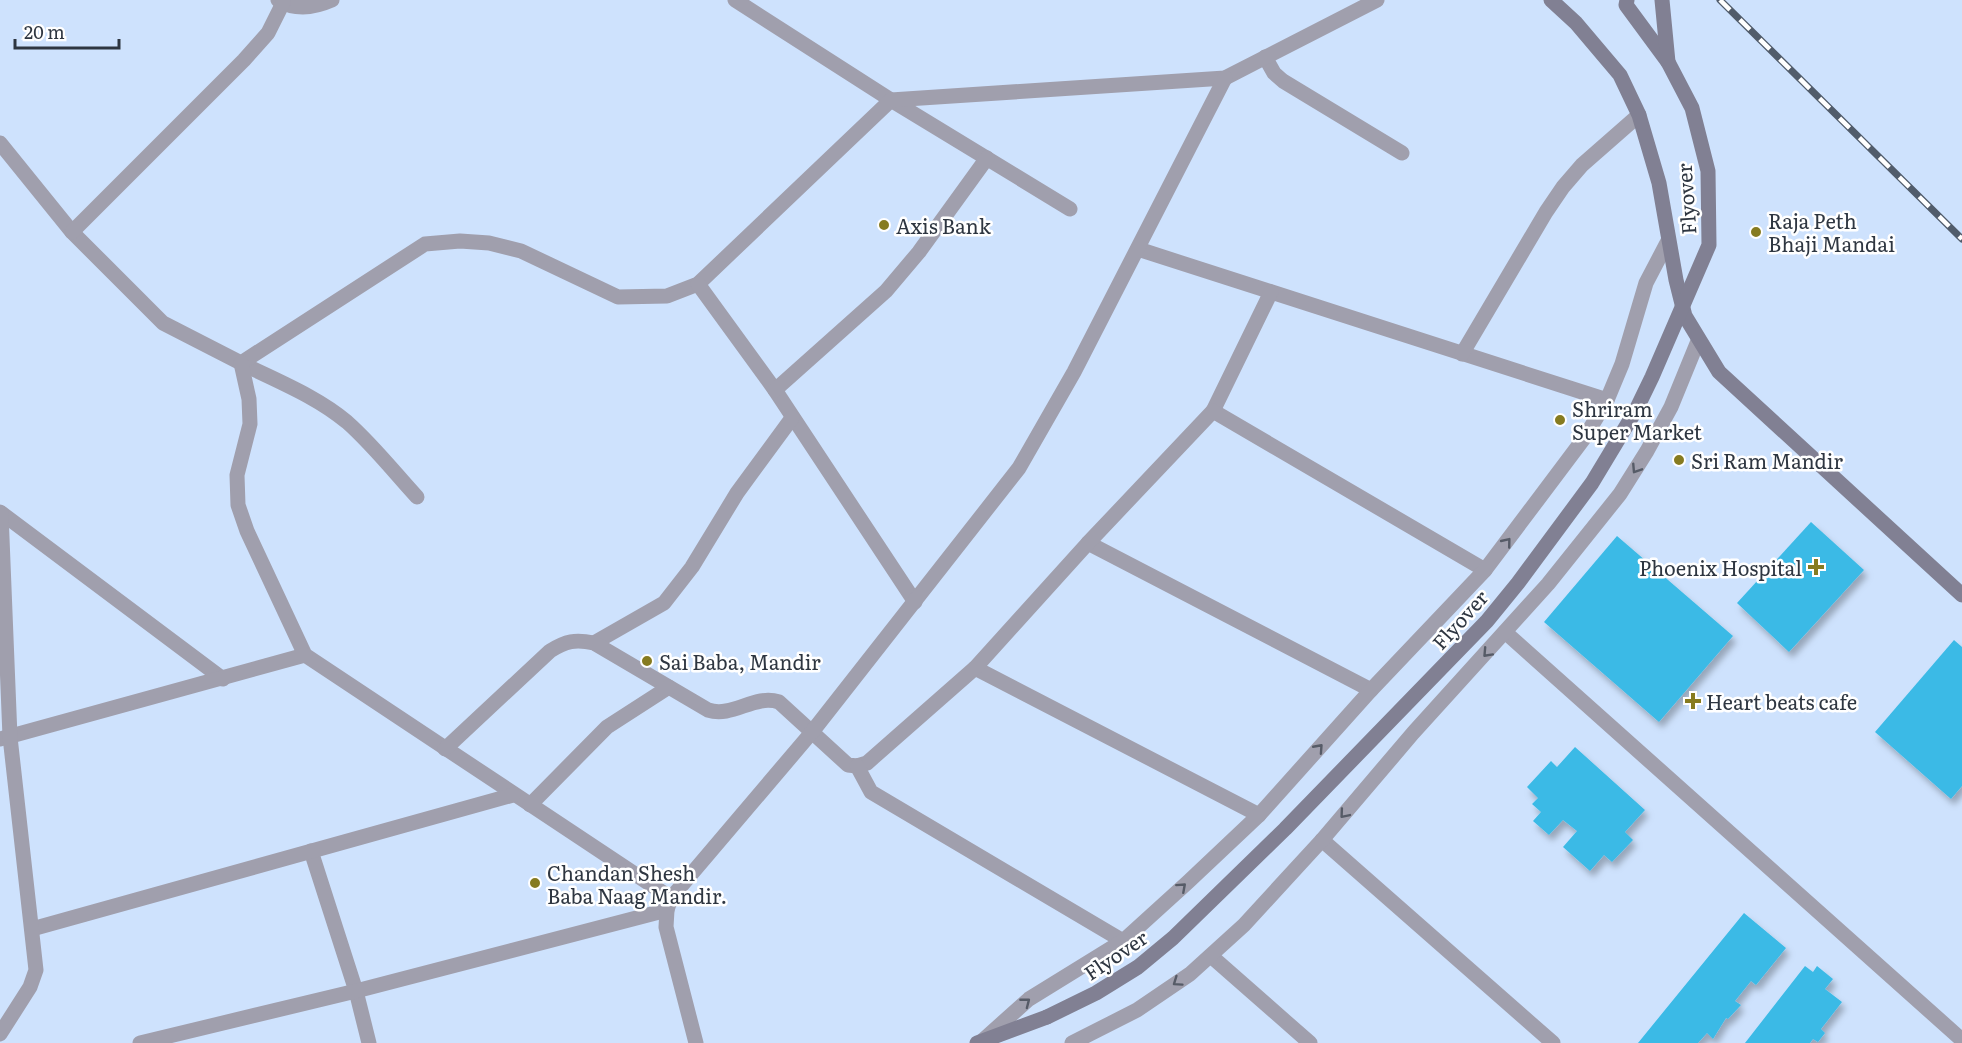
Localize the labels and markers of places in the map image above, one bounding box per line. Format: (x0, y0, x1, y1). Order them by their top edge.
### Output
place label: Raja Peth Bhaji Mandai (1768, 205, 1895, 258)
place label: Axis Bank (896, 210, 992, 240)
marker: Axis Bank (877, 218, 891, 232)
marker: Raja Peth Bhaji Mandai (1749, 225, 1763, 239)
place label: Shriram Super Market (1572, 393, 1702, 446)
marker: Shriram Super Market (1553, 413, 1567, 427)
place label: Sri Ram Mandir (1691, 445, 1844, 475)
marker: Sri Ram Mandir (1672, 453, 1686, 467)
place label: Phoenix Hospital (1639, 552, 1802, 582)
marker: Phoenix Hospital (1807, 558, 1825, 576)
place label: Sai Baba, Mandir (659, 646, 821, 676)
marker: Sai Baba, Mandir (640, 654, 654, 668)
place label: Heart beats cafe (1706, 686, 1857, 716)
marker: Heart beats cafe (1684, 692, 1702, 710)
place label: Chandan Shesh Baba Naag Mandir. (547, 857, 727, 910)
marker: Chandan Shesh Baba Naag Mandir. (528, 876, 542, 890)

